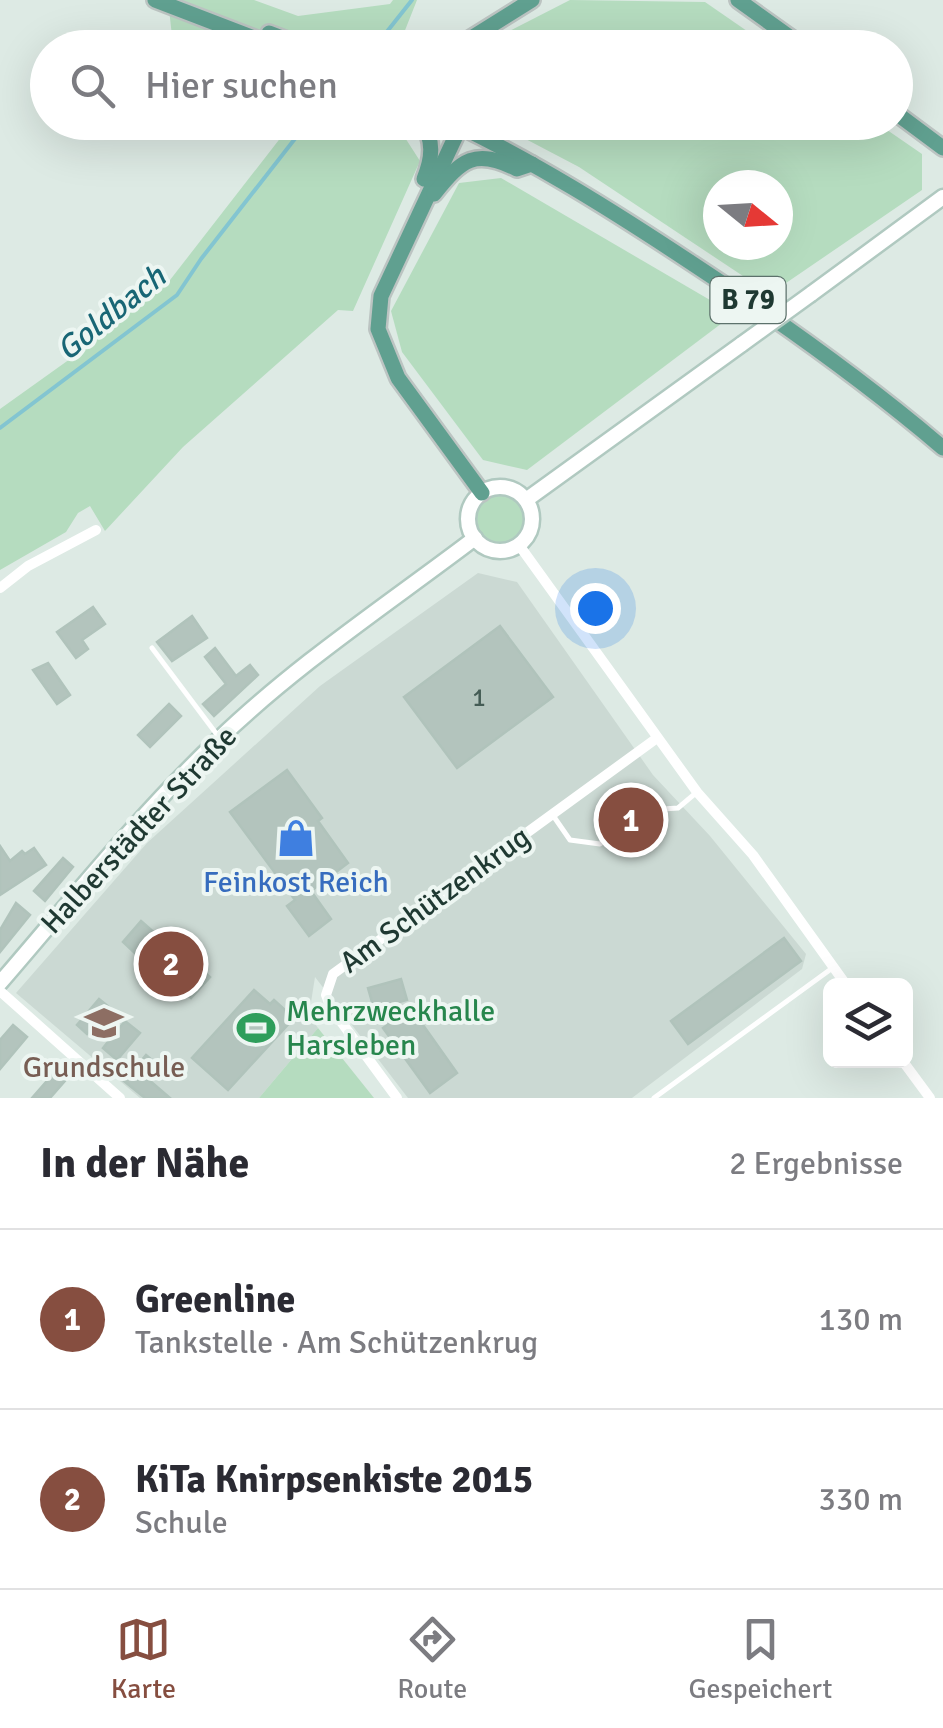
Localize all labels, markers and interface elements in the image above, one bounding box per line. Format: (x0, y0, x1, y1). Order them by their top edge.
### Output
search box (30, 30, 913, 140)
icon: search (65, 58, 120, 113)
text: Hier suchen (145, 62, 338, 109)
north arrow (703, 170, 793, 260)
water label: Goldbach (49, 256, 175, 369)
road number: B 79 (710, 277, 786, 323)
your location (570, 583, 621, 634)
house number: 1 (472, 682, 486, 713)
street label: Halberstädter Straße (33, 718, 245, 942)
pin: 1 (598, 782, 664, 858)
shop icon: Feinkost Reich (275, 817, 317, 859)
street label: Am Schützenkrug (333, 819, 537, 981)
place label: Feinkost Reich (203, 864, 389, 901)
pin: 2 (138, 926, 204, 1002)
map controls (823, 978, 913, 1068)
button: layers (823, 978, 913, 1068)
place label: Mehrzweckhalle Harsleben (286, 993, 495, 1064)
school or university icon: Grundschule (83, 1002, 125, 1044)
sports icon: Mehrzweckhalle Harsleben (235, 1007, 277, 1049)
place label: Grundschule (23, 1049, 185, 1086)
text: In der Nähe (40, 1138, 249, 1189)
text: 2 Ergebnisse (729, 1144, 903, 1183)
text: Greenline (135, 1276, 295, 1323)
text: 1 (64, 1300, 81, 1339)
text: 130 m (819, 1300, 903, 1339)
text: Tankstelle · Am Schützenkrug (135, 1323, 538, 1362)
text: KiTa Knirpsenkiste 2015 (135, 1456, 533, 1503)
text: 2 (64, 1480, 81, 1519)
text: 330 m (819, 1480, 903, 1519)
text: Schule (135, 1503, 228, 1542)
tab: Karte (111, 1612, 176, 1706)
tab: Route (397, 1612, 467, 1706)
tab: Gespeichert (688, 1612, 832, 1706)

